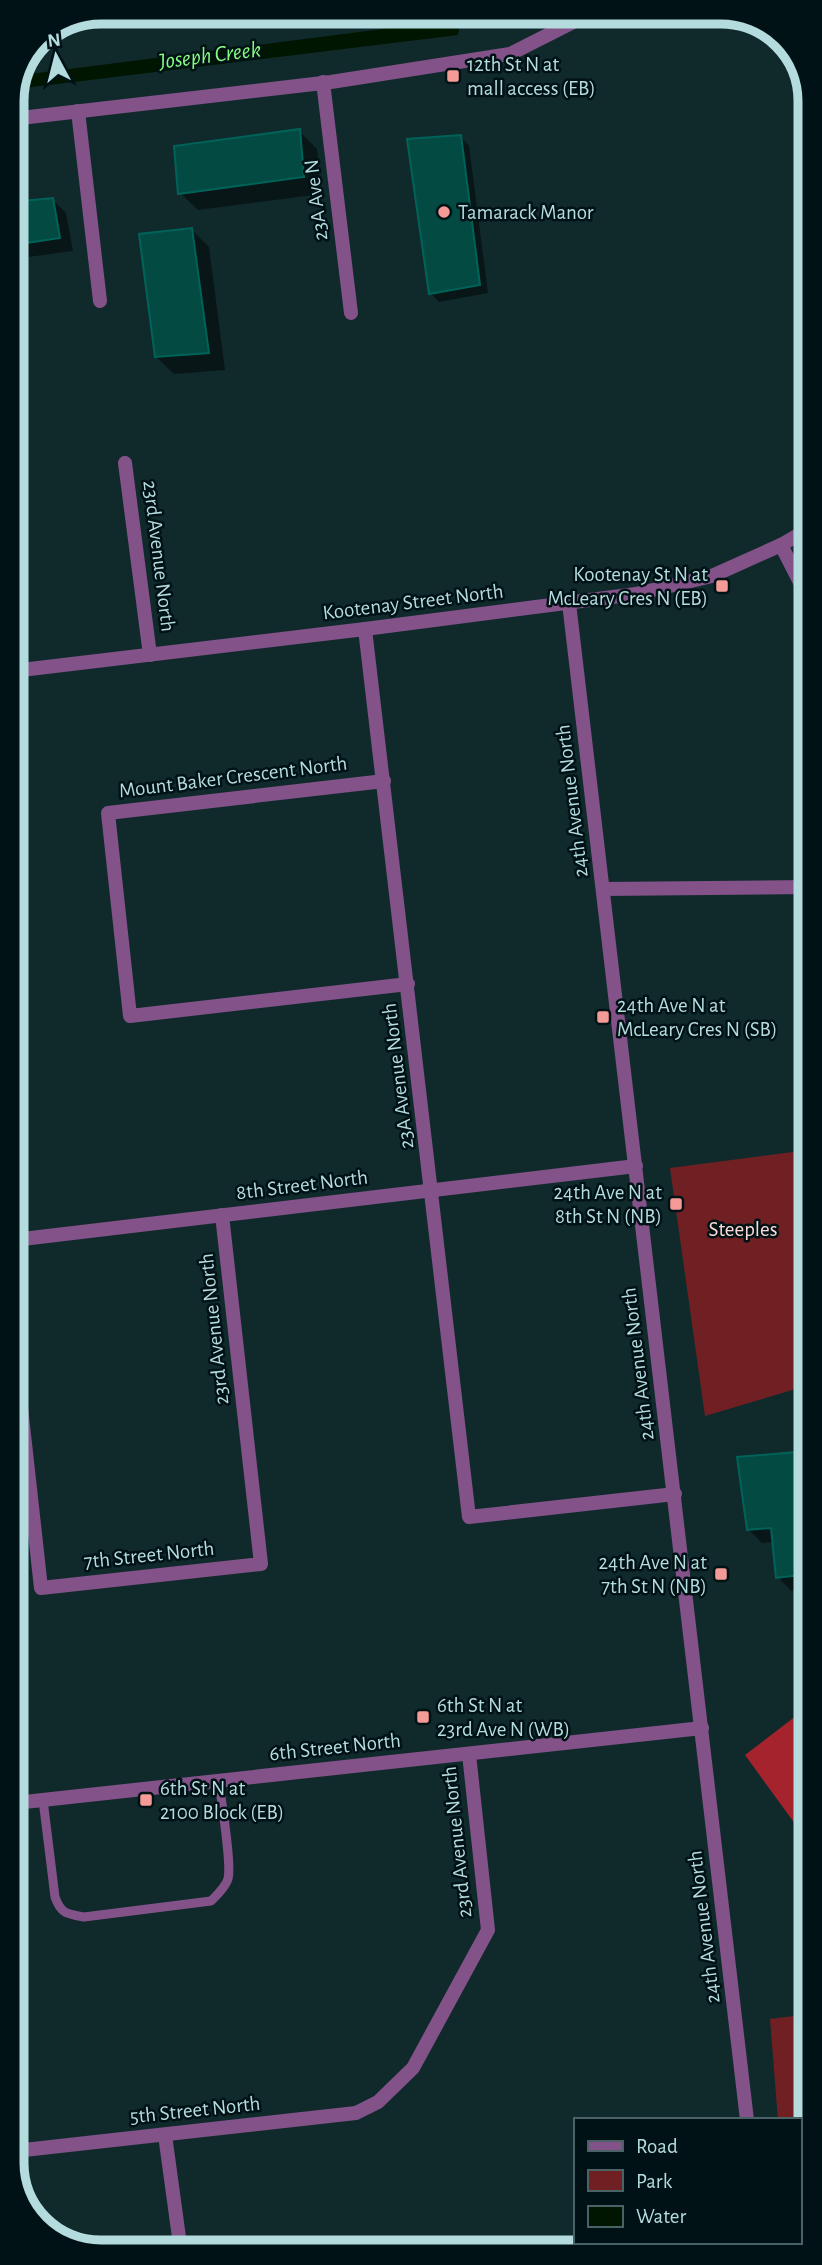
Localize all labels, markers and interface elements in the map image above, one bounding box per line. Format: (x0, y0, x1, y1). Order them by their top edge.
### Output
north arrow (21, 21, 91, 91)
text: N (46, 30, 62, 51)
water label: Joseph Creek (157, 38, 263, 74)
place label: 12th St N at mall access (EB) (467, 54, 596, 99)
marker: 12th St N at mall access (EB) (445, 68, 461, 84)
street label: 23A Ave N (301, 158, 331, 242)
place label: Tamarack Manor (458, 202, 594, 223)
marker: Tamarack Manor (436, 204, 452, 220)
street label: 23rd Avenue North (139, 479, 179, 633)
place label: Kootenay St N at McLeary Cres N (EB) (547, 564, 708, 609)
marker: Kootenay St N at McLeary Cres N (EB) (714, 578, 730, 594)
street label: Kootenay Street North (322, 581, 504, 623)
street label: 24th Avenue North (552, 723, 592, 879)
street label: Mount Baker Crescent North (118, 753, 348, 801)
place label: 24th Ave N at McLeary Cres N (SB) (617, 995, 777, 1040)
street label: 23A Avenue North (379, 1002, 417, 1150)
marker: 24th Ave N at McLeary Cres N (SB) (595, 1009, 611, 1025)
street label: 8th Street North (235, 1167, 369, 1203)
place label: 24th Ave N at 8th St N (NB) (554, 1182, 662, 1227)
marker: 24th Ave N at 8th St N (NB) (668, 1196, 684, 1212)
park label: Steeples (708, 1219, 778, 1240)
street label: 23rd Avenue North (196, 1252, 232, 1406)
street label: 24th Avenue North (618, 1286, 658, 1442)
street label: 7th Street North (83, 1538, 215, 1572)
place label: 24th Ave N at 7th St N (NB) (599, 1552, 707, 1597)
marker: 24th Ave N at 7th St N (NB) (713, 1566, 729, 1582)
place label: 6th St N at 23rd Ave N (WB) (437, 1695, 570, 1740)
marker: 6th St N at 23rd Ave N (WB) (415, 1709, 431, 1725)
street label: 6th Street North (268, 1730, 402, 1764)
street label: 23rd Avenue North (439, 1765, 475, 1919)
place label: 6th St N at 2100 Block (EB) (160, 1778, 284, 1823)
marker: 6th St N at 2100 Block (EB) (138, 1792, 154, 1808)
street label: 24th Avenue North (684, 1849, 724, 2005)
street label: 5th Street North (129, 2093, 261, 2127)
legend (574, 2118, 801, 2244)
text: Road (636, 2136, 678, 2157)
text: Park (636, 2171, 673, 2192)
text: Water (636, 2206, 686, 2227)

